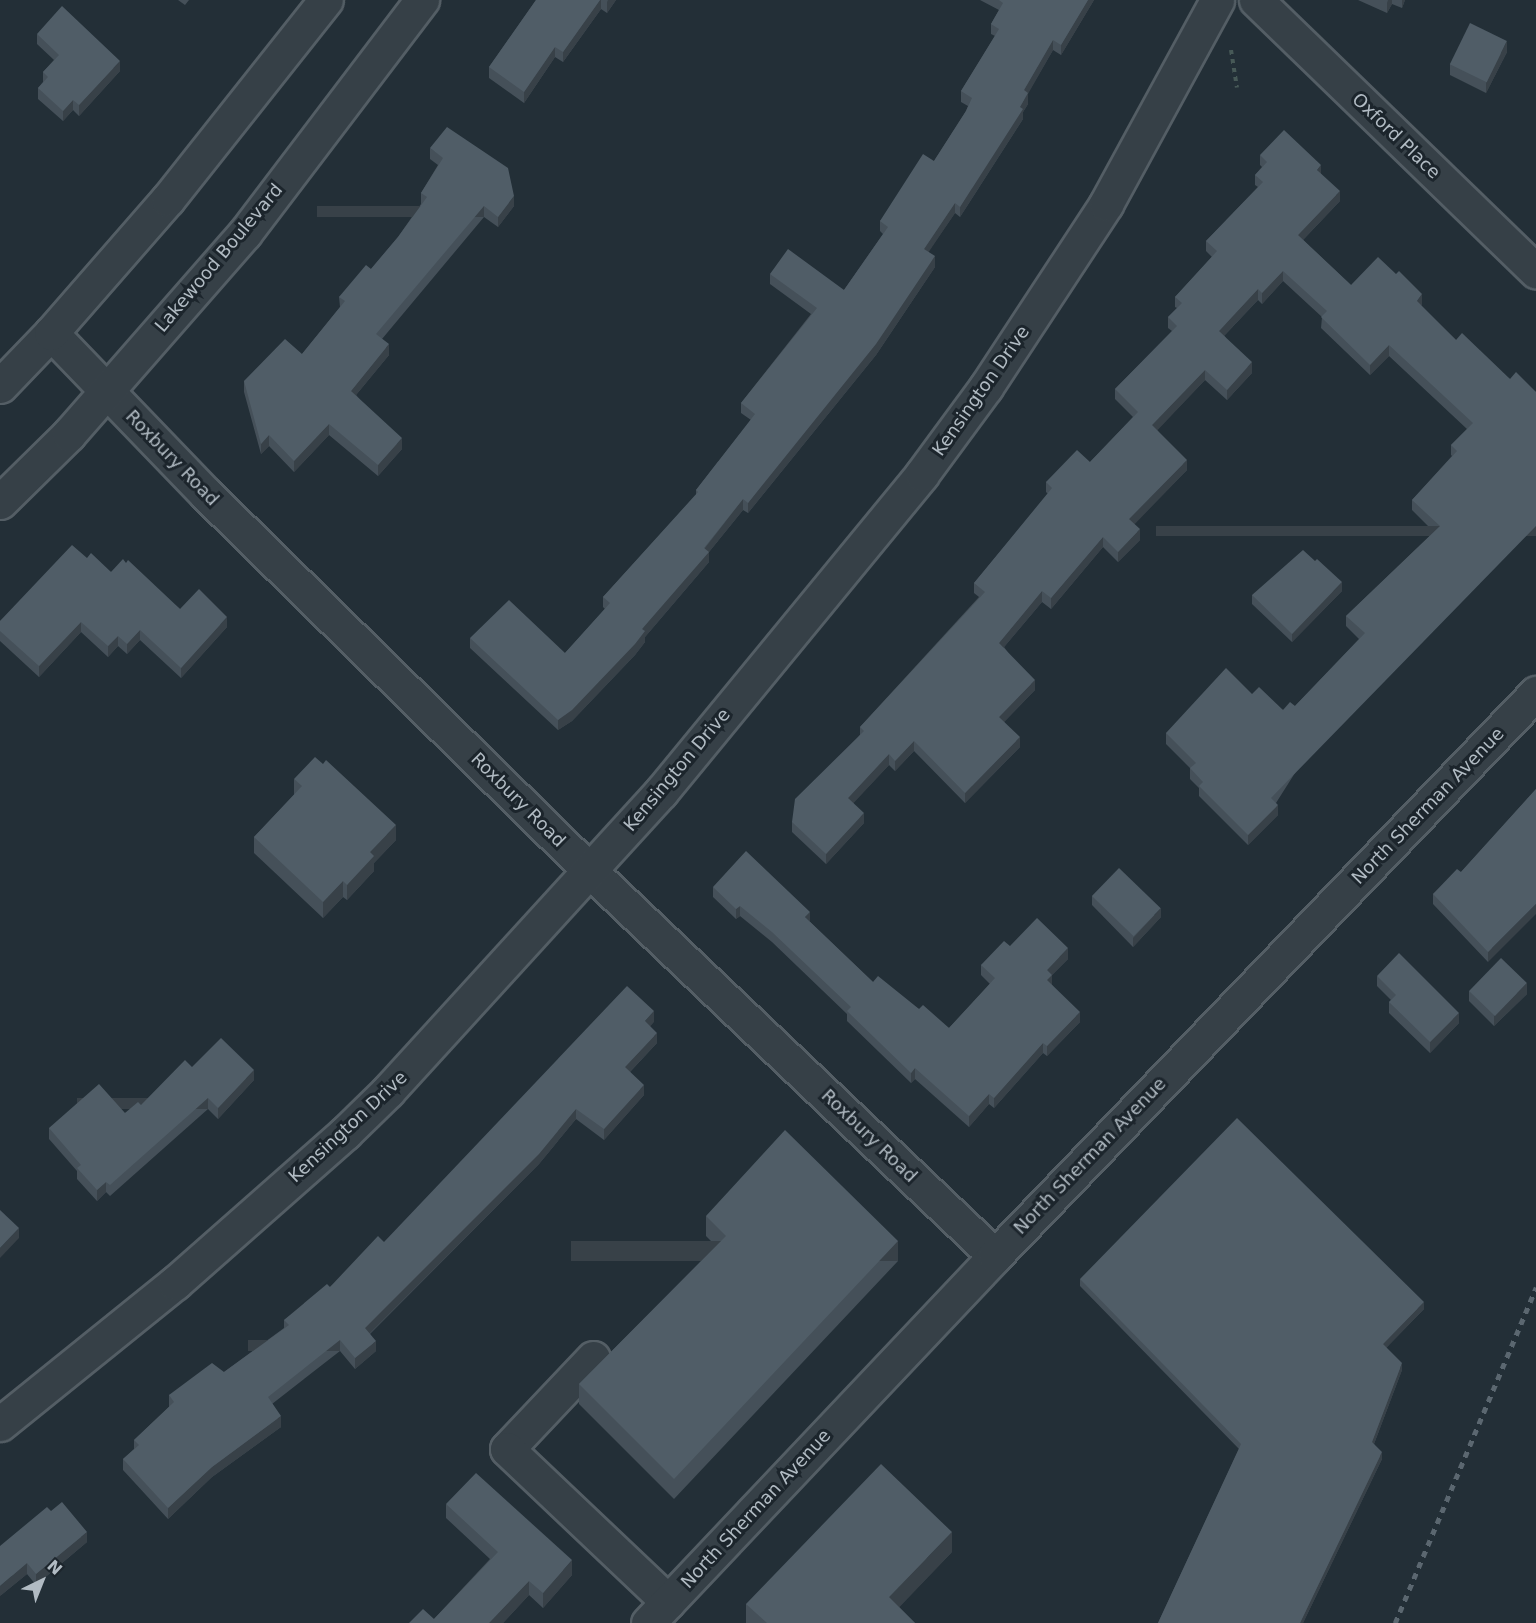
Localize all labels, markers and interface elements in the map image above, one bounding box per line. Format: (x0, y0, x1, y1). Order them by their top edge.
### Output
street label: Oxford Place (1347, 89, 1445, 183)
street label: Lakewood Boulevard (151, 179, 287, 337)
street label: Kensington Drive (928, 322, 1034, 460)
street label: Roxbury Road (121, 406, 223, 510)
street label: Kensington Drive (619, 704, 735, 836)
street label: North Sherman Avenue (1347, 723, 1509, 889)
street label: Roxbury Road (466, 748, 570, 852)
street label: Kensington Drive (284, 1067, 412, 1187)
street label: North Sherman Avenue (1009, 1073, 1171, 1239)
street label: Roxbury Road (817, 1085, 921, 1187)
street label: North Sherman Avenue (677, 1425, 835, 1593)
north arrow (12, 1551, 72, 1611)
text: N (43, 1556, 66, 1579)

